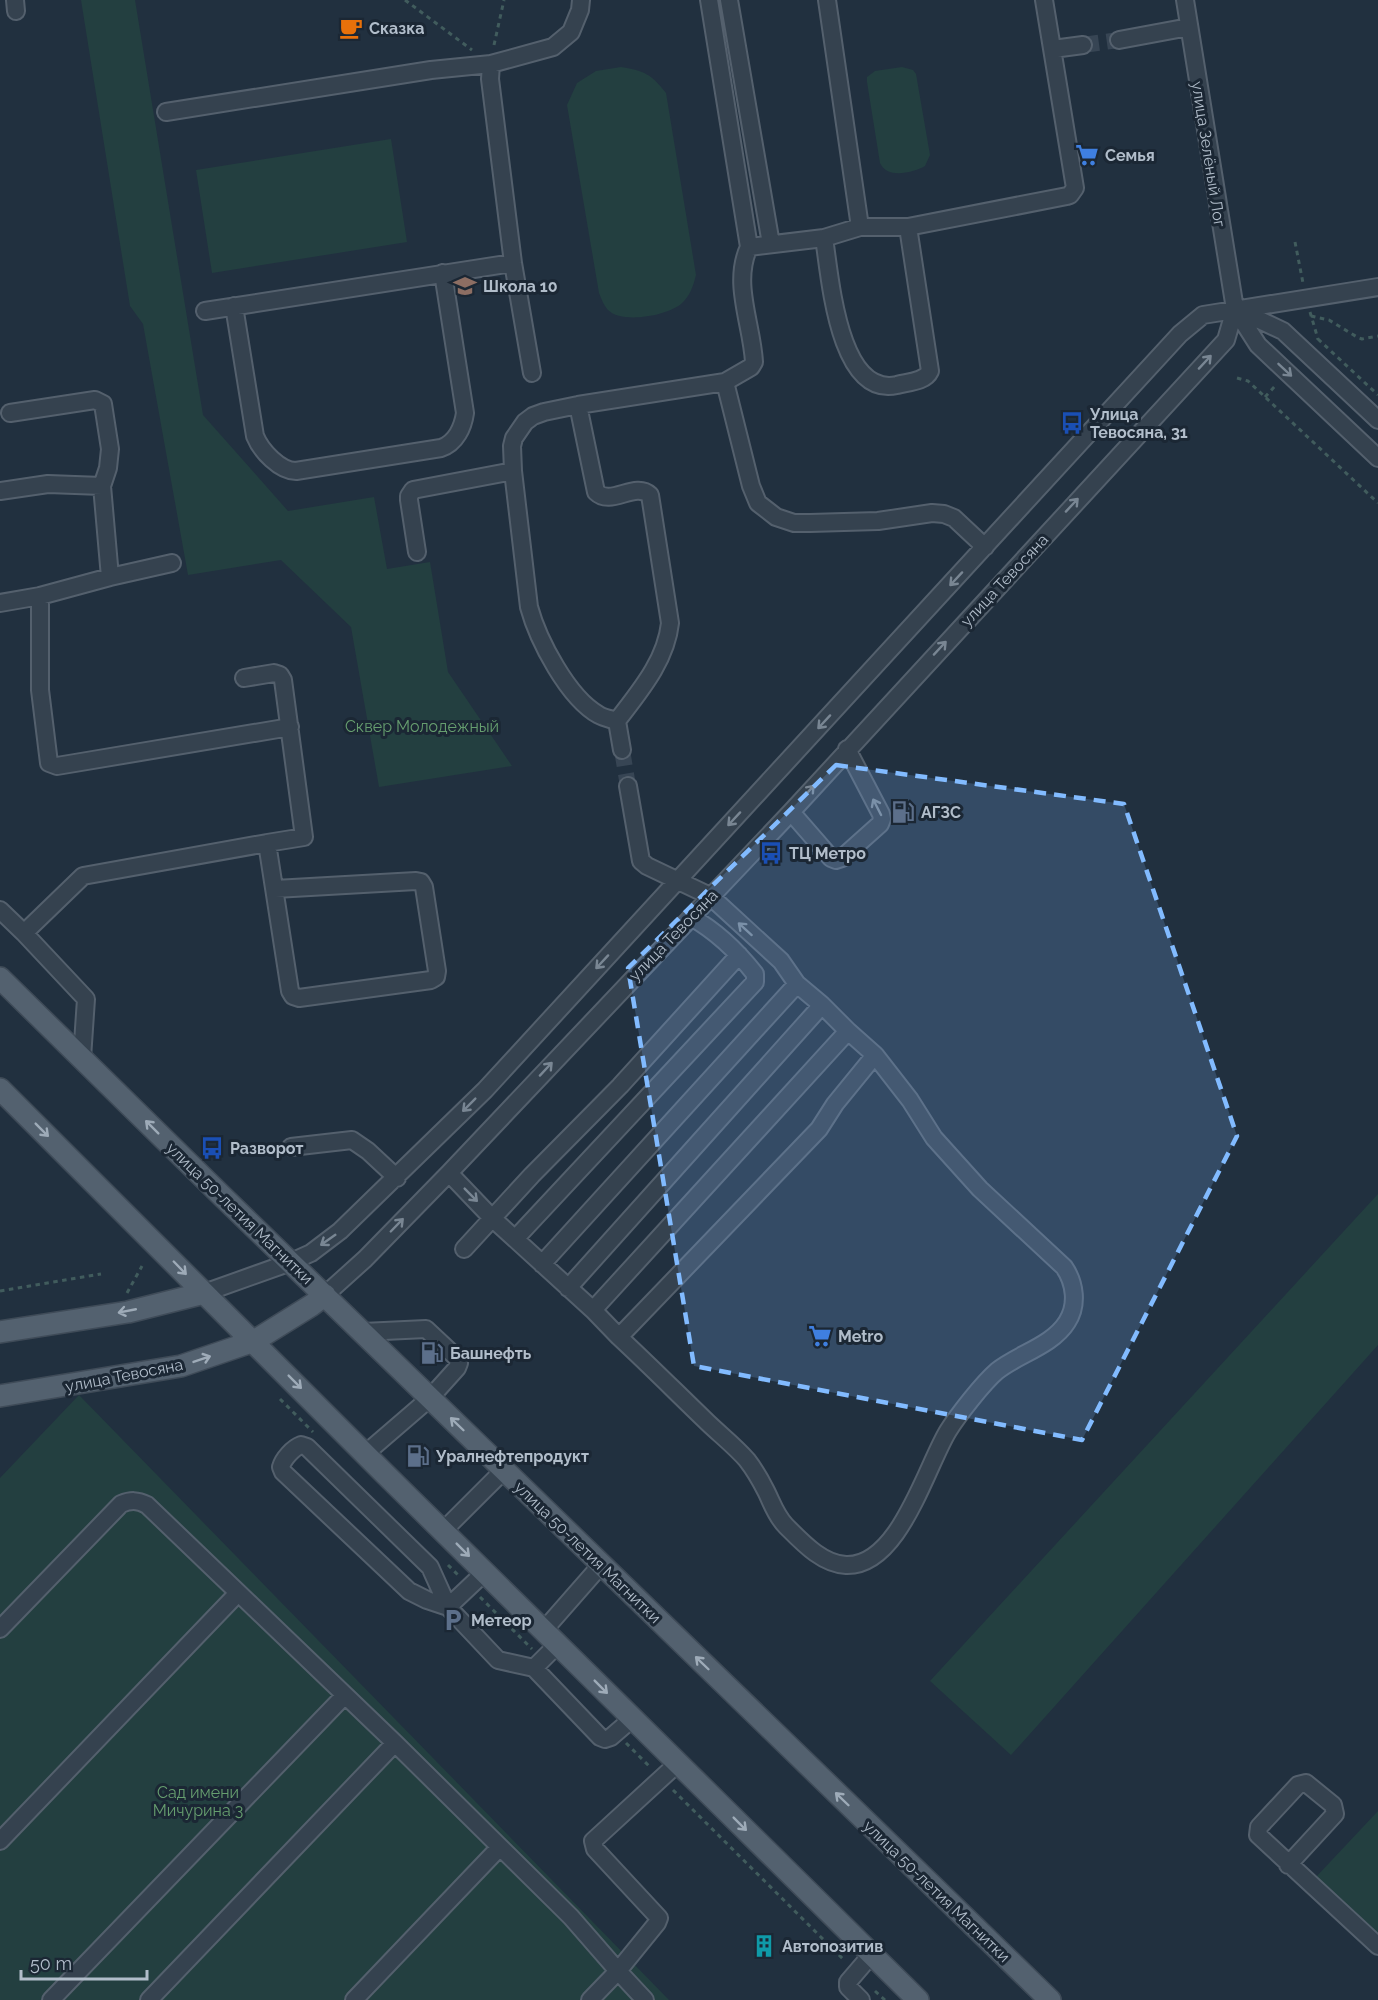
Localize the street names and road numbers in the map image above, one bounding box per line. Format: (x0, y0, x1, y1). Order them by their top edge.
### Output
street label: улица Зелёный Лог (1188, 80, 1229, 229)
street label: улица Тевосяна (957, 530, 1052, 630)
street label: улица Тевосяна (625, 886, 722, 985)
street label: улица 50-летия Магнитки (163, 1138, 317, 1288)
street label: улица Тевосяна (64, 1355, 185, 1396)
street label: улица 50-летия Магнитки (511, 1477, 665, 1627)
street label: улица 50-летия Магнитки (860, 1816, 1014, 1966)

